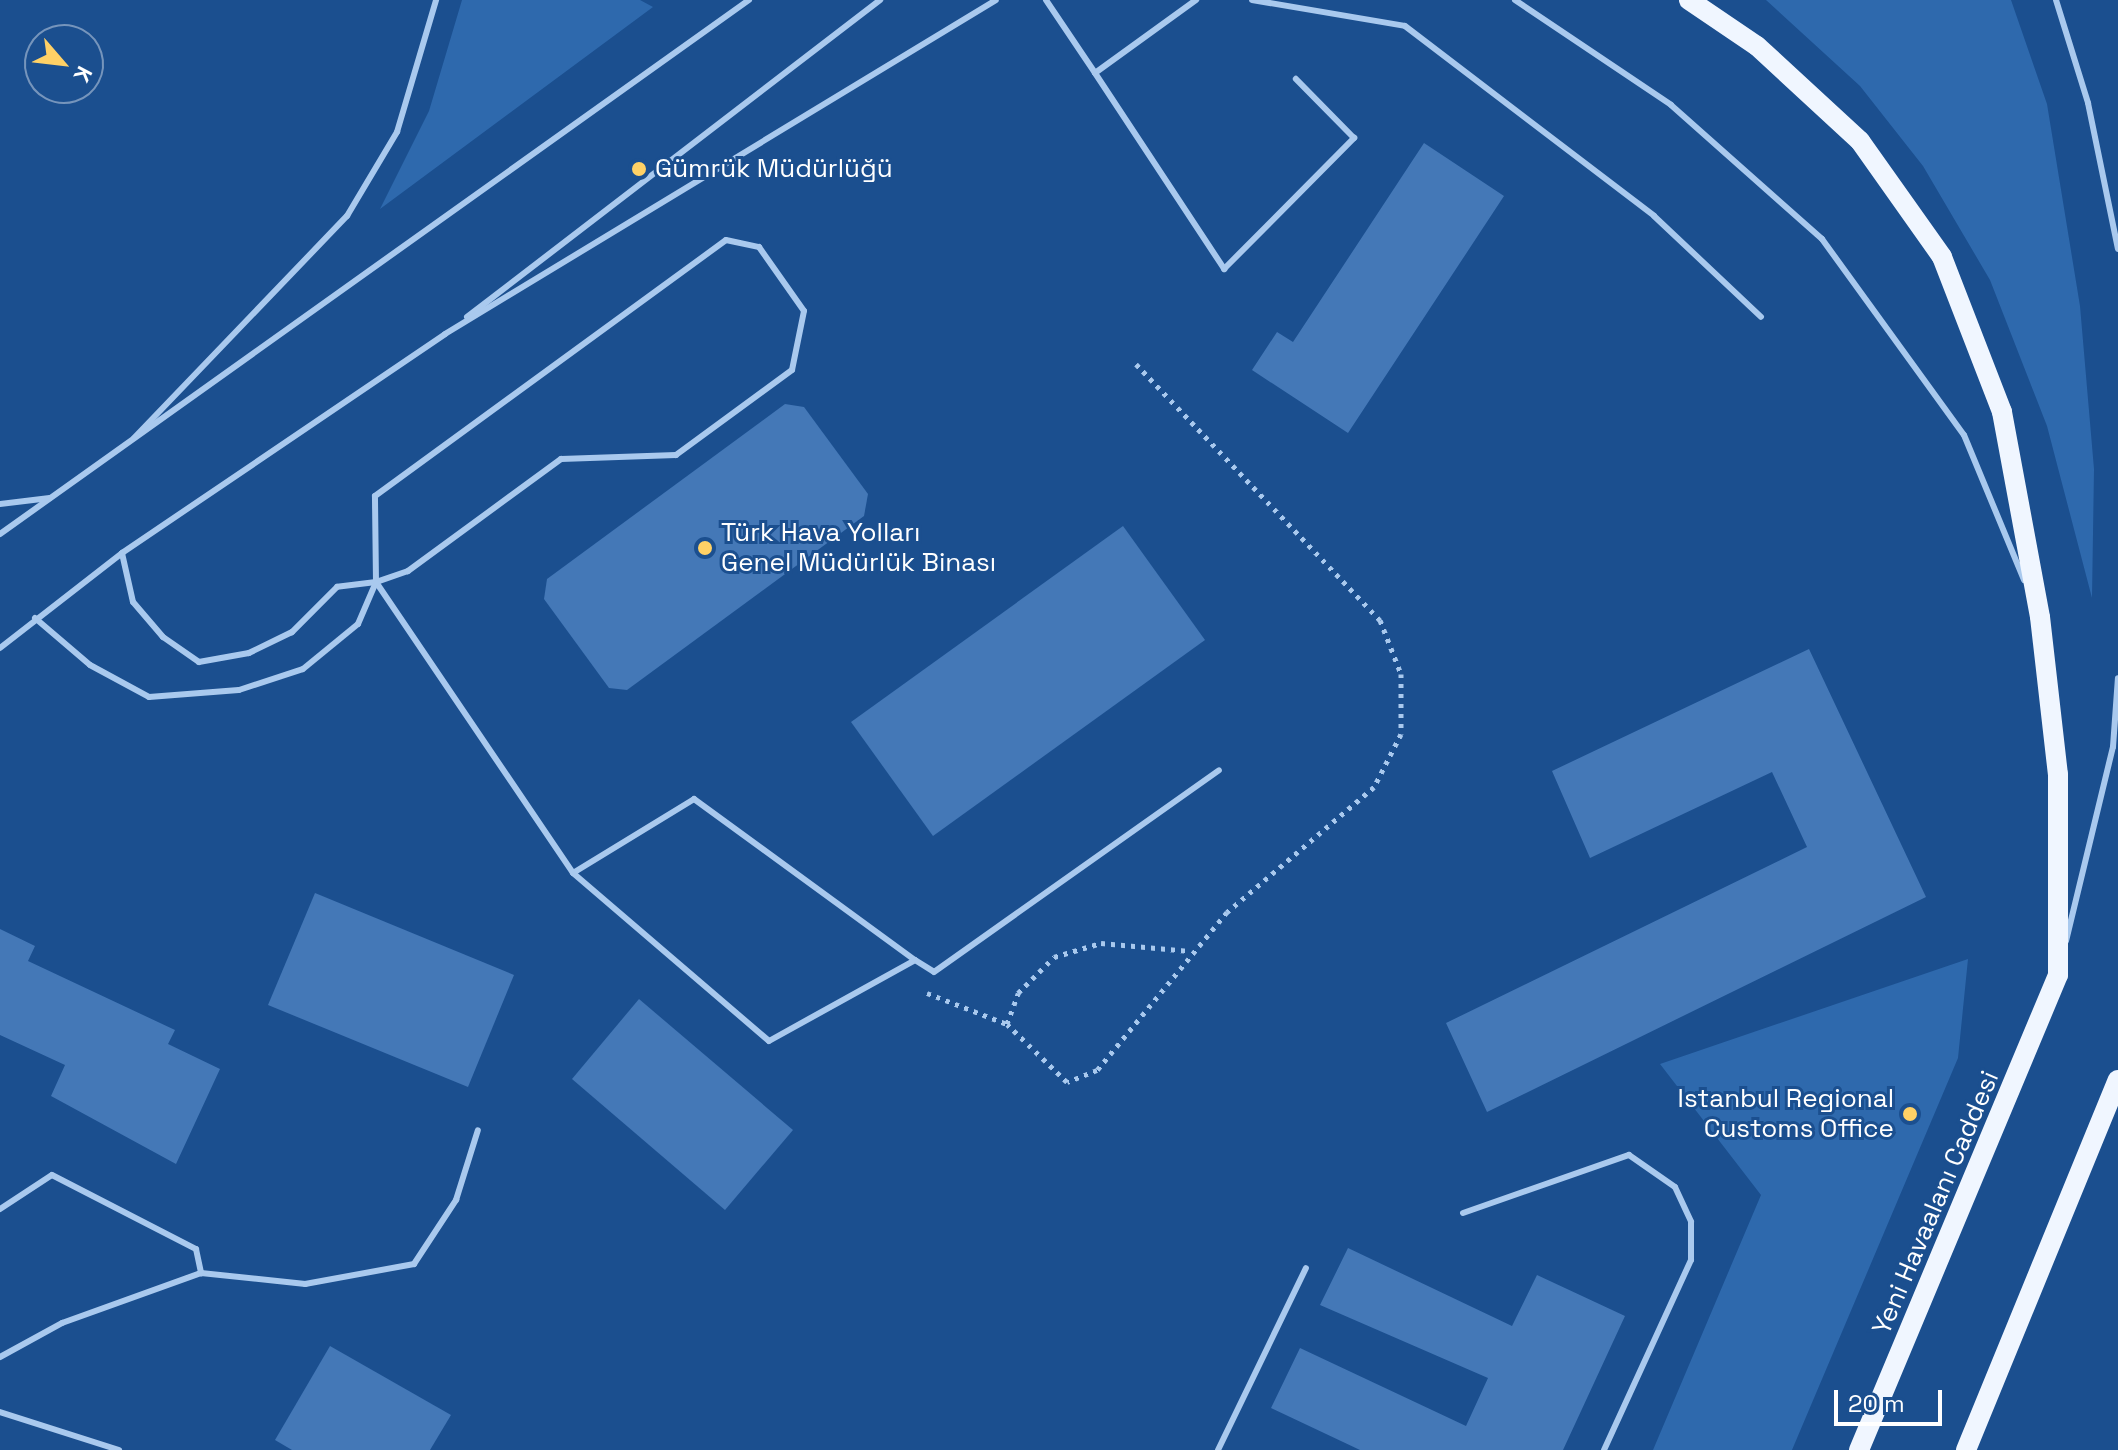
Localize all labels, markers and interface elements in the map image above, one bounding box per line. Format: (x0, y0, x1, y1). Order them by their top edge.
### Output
north arrow (24, 24, 104, 104)
text: K (68, 62, 99, 87)
place label: Gümrük Müdürlüğü (655, 153, 893, 185)
marker: Gümrük Müdürlüğü (630, 160, 648, 178)
place label: Türk Hava Yolları Genel Müdürlük Binası (721, 517, 996, 578)
marker: Türk Hava Yolları Genel Müdürlük Binası (696, 539, 714, 557)
street label: Yeni Havaalanı Caddesi (1866, 1066, 2006, 1340)
place label: Istanbul Regional Customs Office (1678, 1083, 1894, 1144)
marker: Istanbul Regional Customs Office (1901, 1105, 1919, 1123)
scale bar (1838, 1374, 1946, 1424)
text: 20 m (1848, 1388, 1905, 1419)

